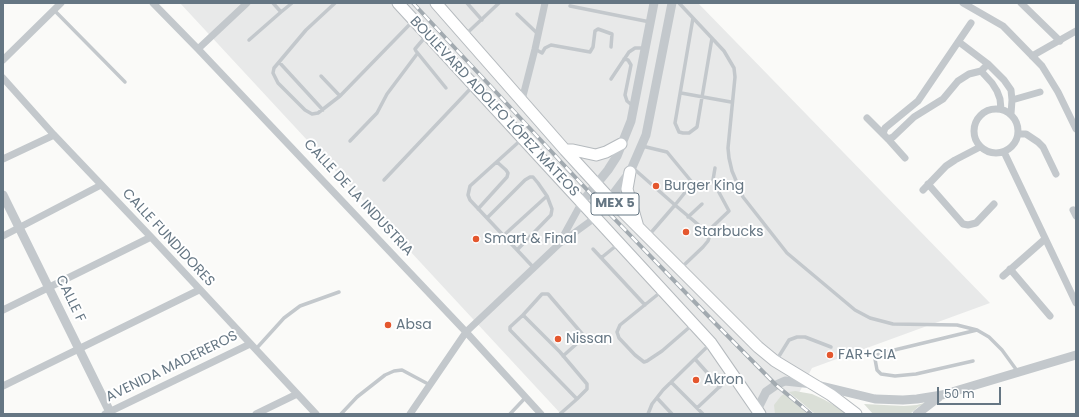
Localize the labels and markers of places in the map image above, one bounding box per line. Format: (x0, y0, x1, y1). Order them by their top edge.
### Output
place label: Burger King (664, 178, 744, 194)
marker: Burger King (651, 181, 661, 191)
place label: Starbucks (694, 224, 763, 240)
marker: Starbucks (681, 227, 691, 237)
place label: Smart & Final (484, 231, 577, 247)
marker: Smart & Final (471, 234, 481, 244)
place label: Absa (396, 317, 432, 333)
marker: Absa (383, 320, 393, 330)
place label: Nissan (566, 331, 612, 347)
marker: Nissan (553, 334, 563, 344)
place label: FAR+CIA (838, 347, 896, 363)
marker: FAR+CIA (825, 350, 835, 360)
place label: Akron (704, 372, 744, 388)
marker: Akron (691, 375, 701, 385)

